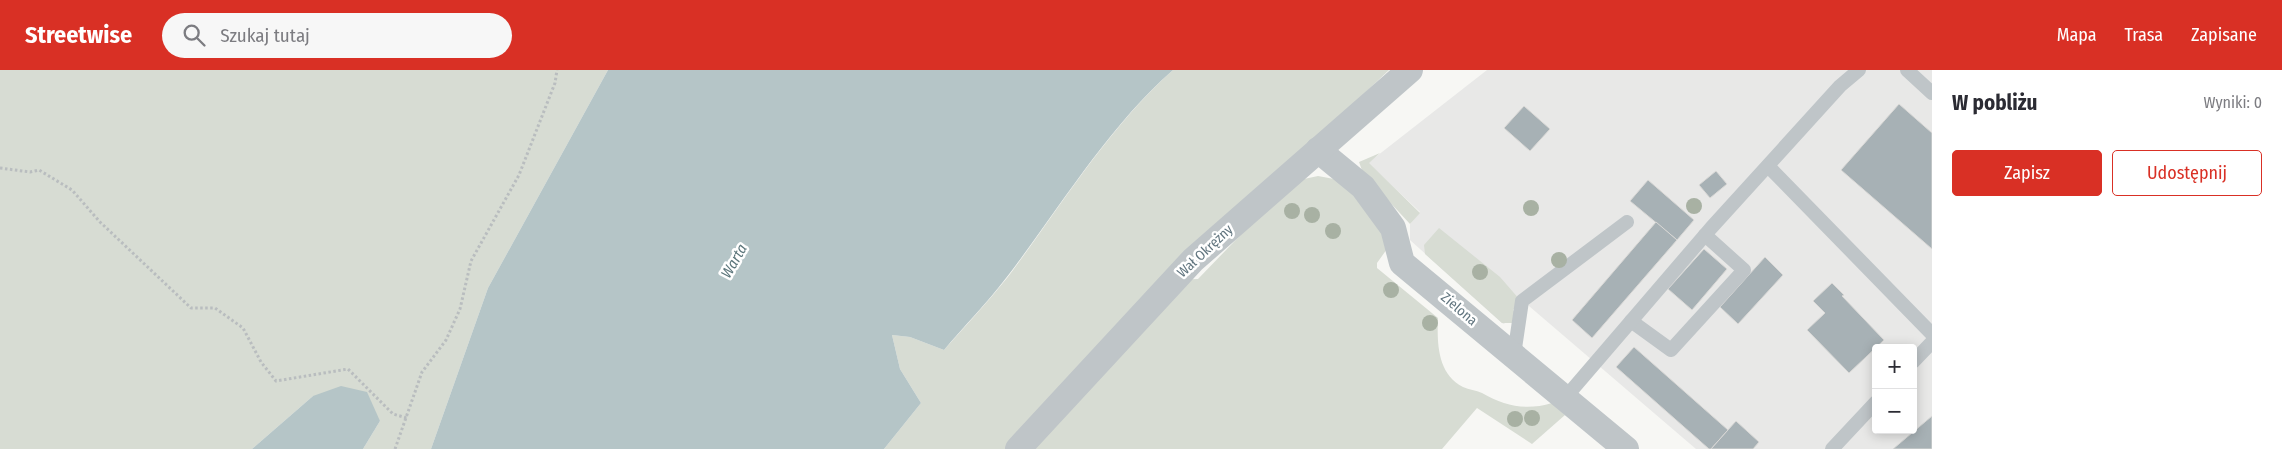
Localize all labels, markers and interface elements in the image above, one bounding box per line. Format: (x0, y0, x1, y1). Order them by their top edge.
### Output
search box (162, 13, 512, 58)
text: Streetwise (25, 21, 132, 49)
icon: search (180, 21, 208, 49)
text: Szukaj tutaj (220, 24, 310, 47)
text: Mapa (2057, 24, 2096, 46)
text: Trasa (2124, 24, 2163, 46)
text: Zapisane (2191, 24, 2257, 46)
text: W pobliżu (1952, 90, 2037, 116)
text: Wyniki: 0 (2203, 93, 2262, 112)
button: Zapisz (1952, 150, 2102, 196)
button: Udostępnij (2112, 150, 2262, 196)
street label: Wał Okrężny (1174, 220, 1237, 281)
water label: Warta (717, 241, 751, 281)
street label: Zielona (1437, 289, 1481, 329)
map controls (1872, 344, 1917, 434)
button: + (1872, 344, 1917, 389)
button: − (1872, 389, 1917, 434)

